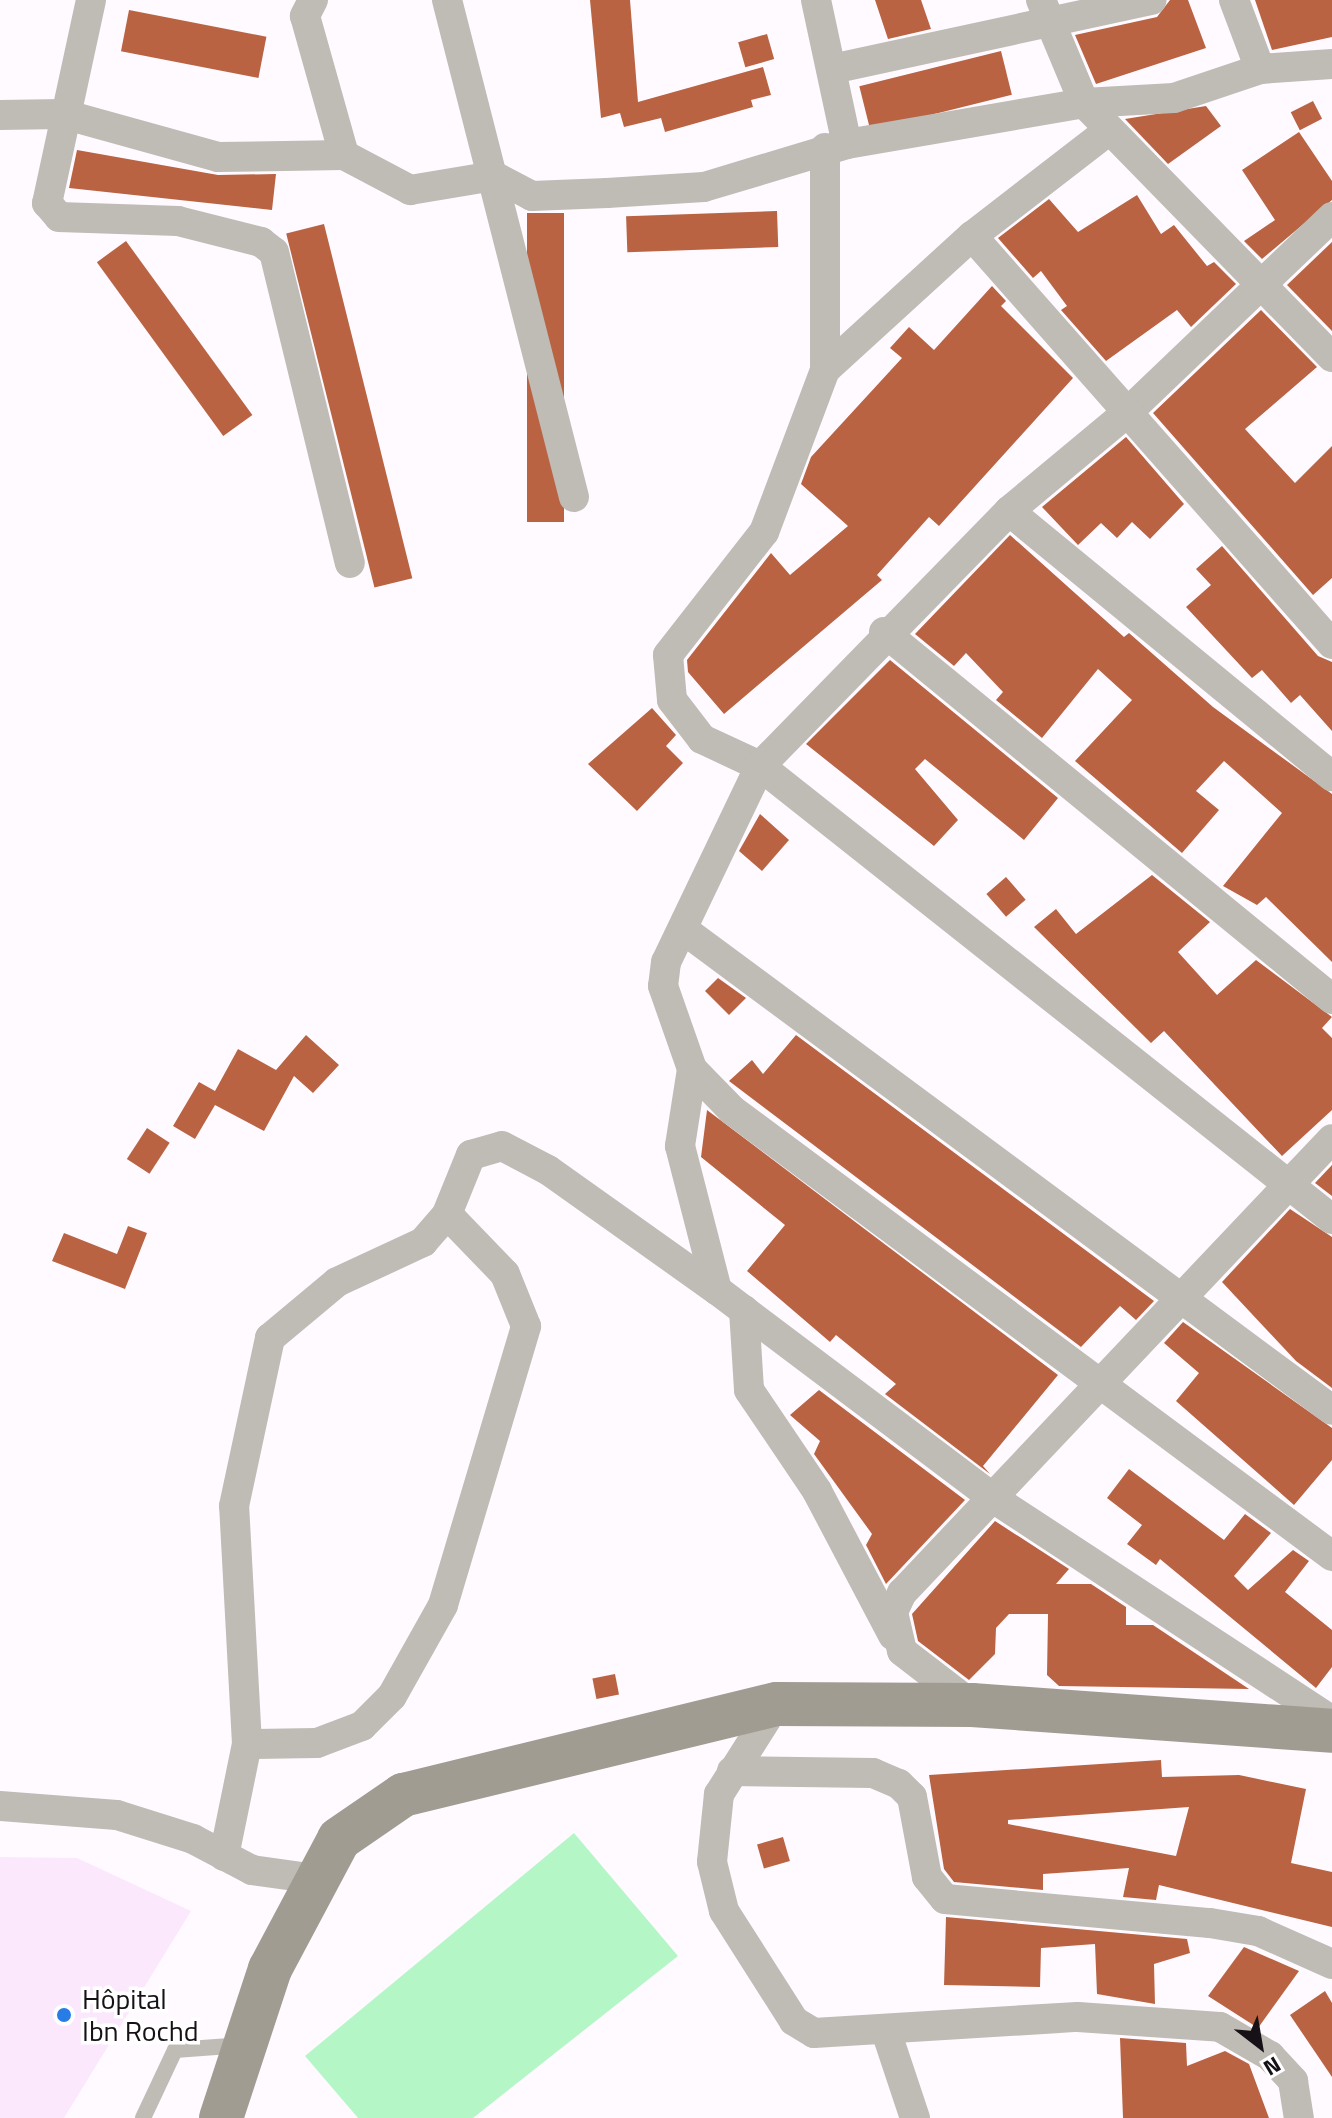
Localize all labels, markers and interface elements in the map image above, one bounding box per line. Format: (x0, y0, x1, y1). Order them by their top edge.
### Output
place label: Hôpital Ibn Rochd (82, 1982, 199, 2048)
marker: Hôpital Ibn Rochd (53, 2004, 75, 2026)
north arrow (1220, 2006, 1300, 2086)
text: N (1257, 2048, 1288, 2085)

